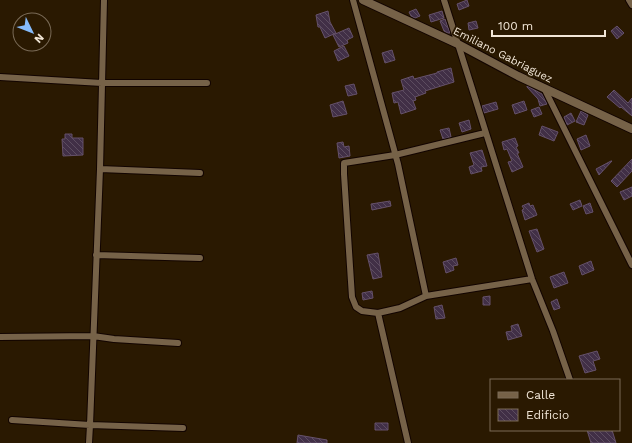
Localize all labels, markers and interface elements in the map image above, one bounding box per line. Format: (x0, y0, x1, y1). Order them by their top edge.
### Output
north arrow (12, 12, 52, 52)
scale bar (492, 12, 605, 38)
text: 100 m (498, 19, 533, 33)
street label: Emiliano Gabriaguez (451, 24, 555, 86)
text: N (31, 31, 46, 46)
legend (490, 379, 620, 431)
text: Calle (526, 388, 555, 402)
text: Edificio (526, 408, 569, 422)

